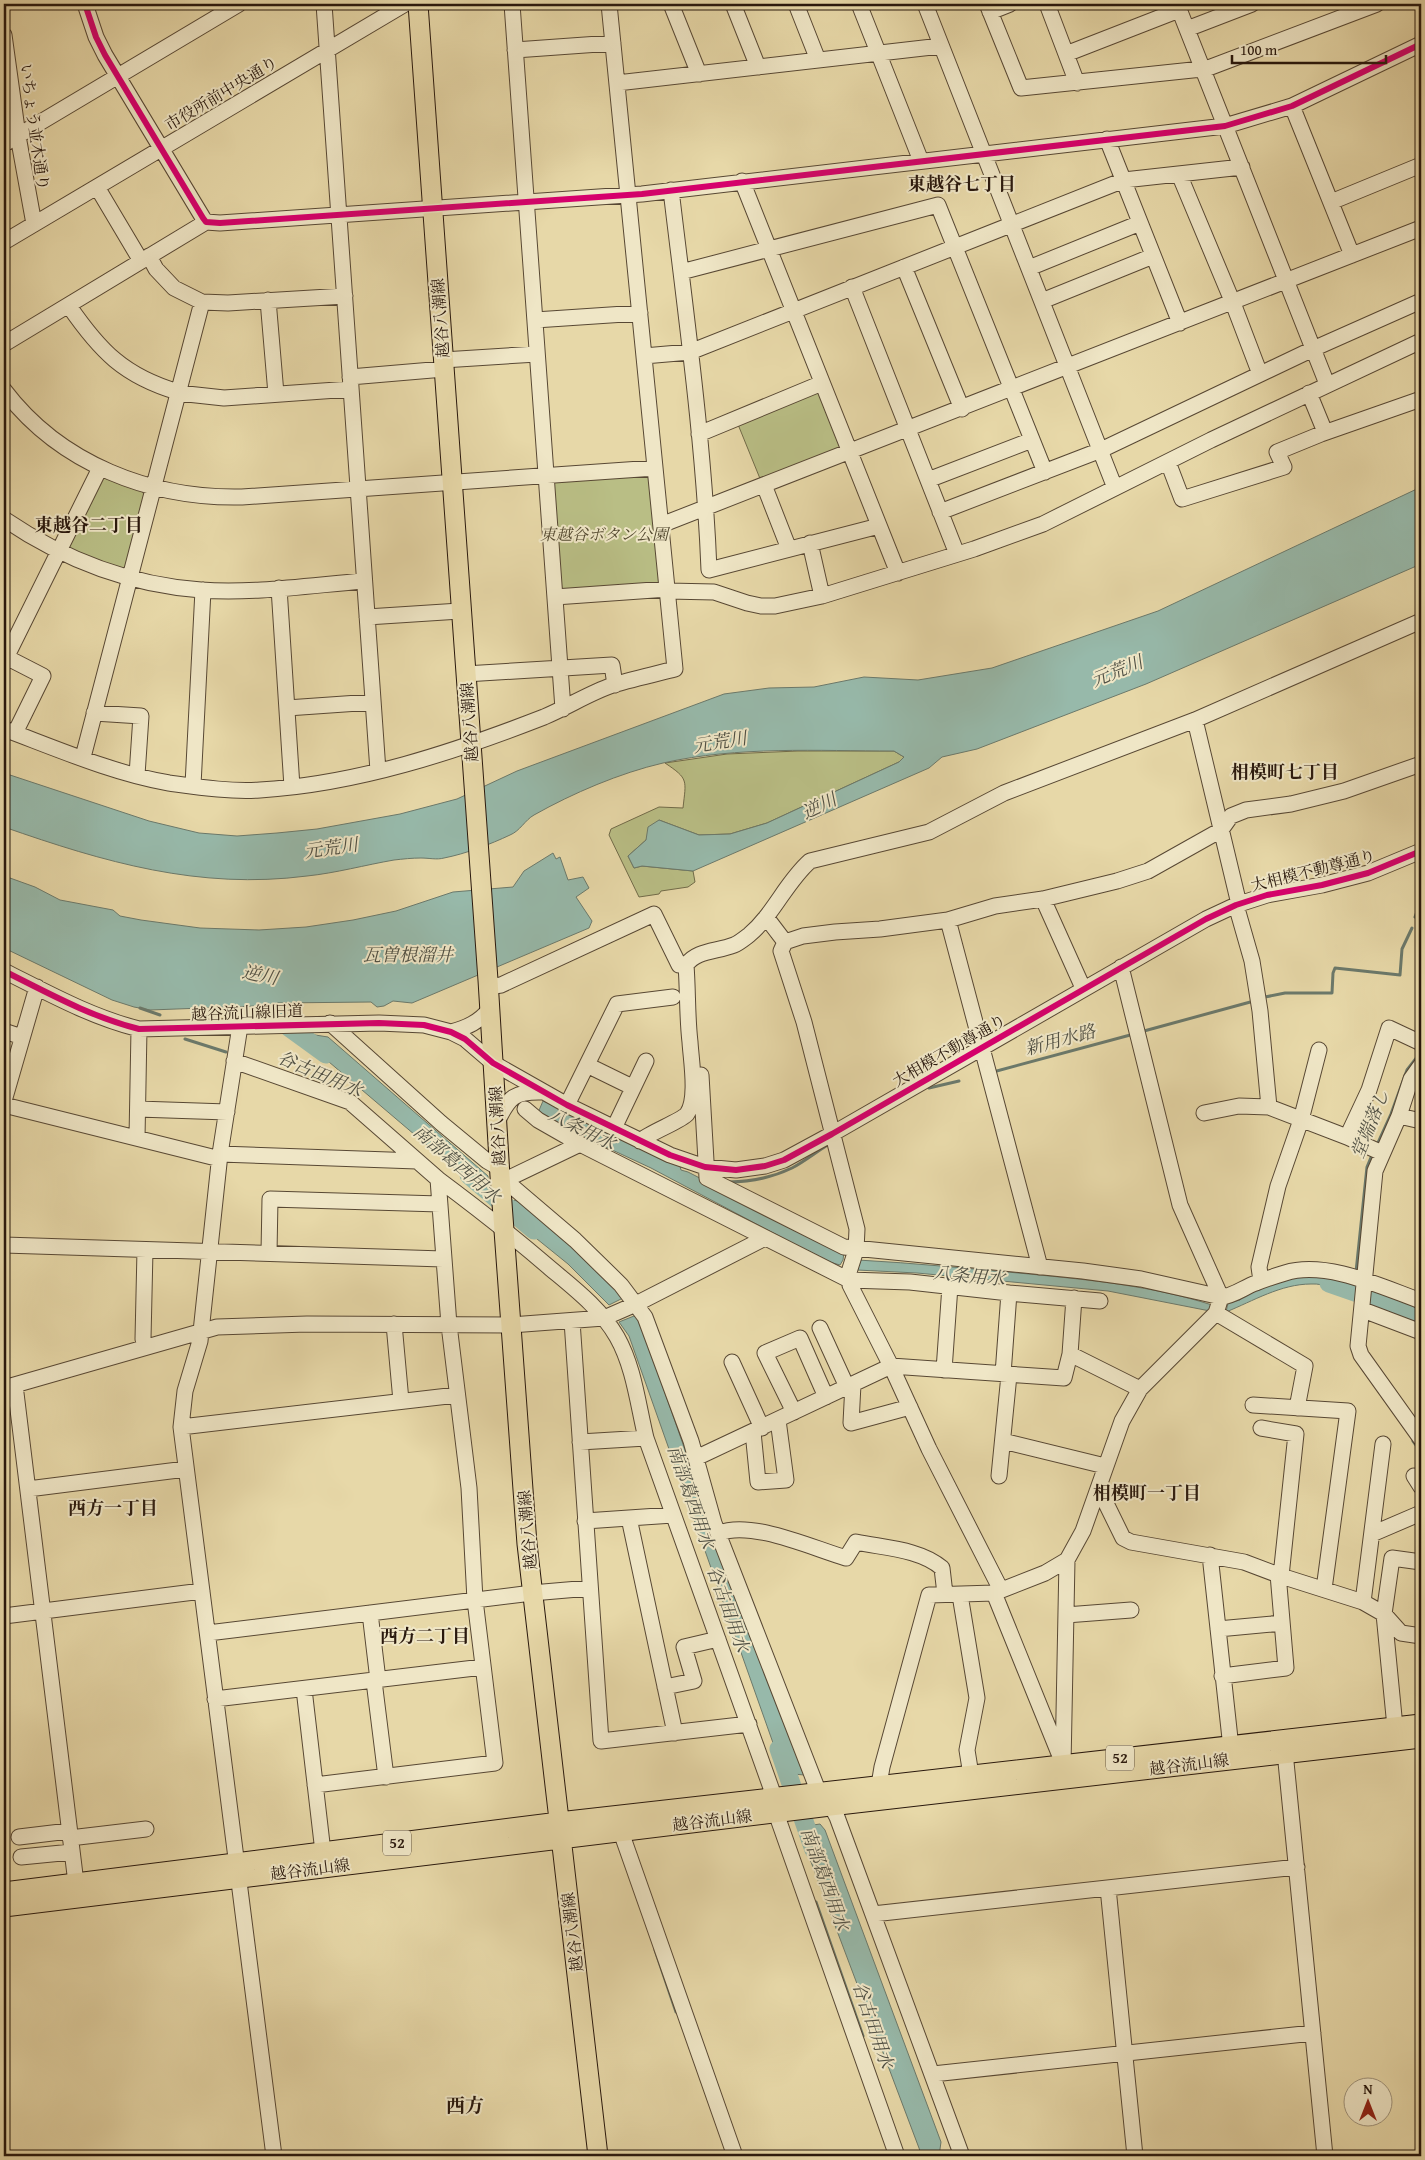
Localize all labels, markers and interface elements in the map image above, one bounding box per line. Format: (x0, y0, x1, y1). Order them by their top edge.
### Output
scale bar (1232, 32, 1386, 64)
text: 100 m (1240, 39, 1278, 60)
street label: 市役所前中央通り (160, 50, 282, 136)
street label: いちょう並木通り (14, 62, 56, 192)
district label: 東越谷七丁目 (908, 170, 1016, 197)
street label: 越谷八潮線 (425, 277, 455, 359)
district label: 東越谷二丁目 (35, 511, 143, 538)
park label: 東越谷ボタン公園 (540, 522, 671, 546)
water label: 元荒川 (1087, 647, 1149, 693)
street label: 越谷八潮線 (454, 681, 484, 763)
water label: 元荒川 (691, 724, 751, 759)
district label: 相模町七丁目 (1231, 758, 1339, 785)
water label: 逆川 (797, 785, 843, 826)
water label: 元荒川 (302, 830, 362, 865)
street label: 大相模不動尊通り (1248, 843, 1378, 897)
water label: 瓦曽根溜井 (363, 941, 455, 968)
water label: 逆川 (240, 958, 282, 992)
street label: 越谷流山線旧道 (191, 998, 303, 1026)
street label: 大相模不動尊通り (888, 1008, 1010, 1092)
water label: 新用水路 (1022, 1017, 1100, 1062)
water label: 谷古田用水 (273, 1044, 369, 1104)
street label: 越谷八潮線 (483, 1085, 511, 1167)
water label: 堂端落し (1344, 1085, 1396, 1162)
water label: 八条用水 (544, 1101, 622, 1157)
water label: 南部葛西用水 (408, 1118, 508, 1211)
water label: 八条用水 (932, 1259, 1008, 1292)
water label: 南部葛西用水 (661, 1441, 722, 1554)
district label: 相模町一丁目 (1093, 1479, 1201, 1506)
street label: 越谷八潮線 (512, 1489, 542, 1571)
district label: 西方一丁目 (68, 1494, 158, 1521)
water label: 谷古田用水 (700, 1562, 757, 1658)
district label: 西方二丁目 (380, 1622, 470, 1649)
road number: 52 (1106, 1746, 1134, 1770)
street label: 越谷流山線 (1148, 1747, 1230, 1781)
street label: 越谷流山線 (671, 1803, 753, 1837)
water label: 南部葛西用水 (794, 1823, 857, 1936)
road number: 52 (383, 1830, 411, 1856)
street label: 越谷流山線 (269, 1852, 351, 1886)
street label: 越谷八潮線 (555, 1891, 589, 1973)
water label: 谷古田用水 (846, 1978, 902, 2074)
north arrow (1342, 2078, 1392, 2128)
text: N (1363, 2079, 1373, 2099)
district label: 西方 (446, 2091, 484, 2119)

